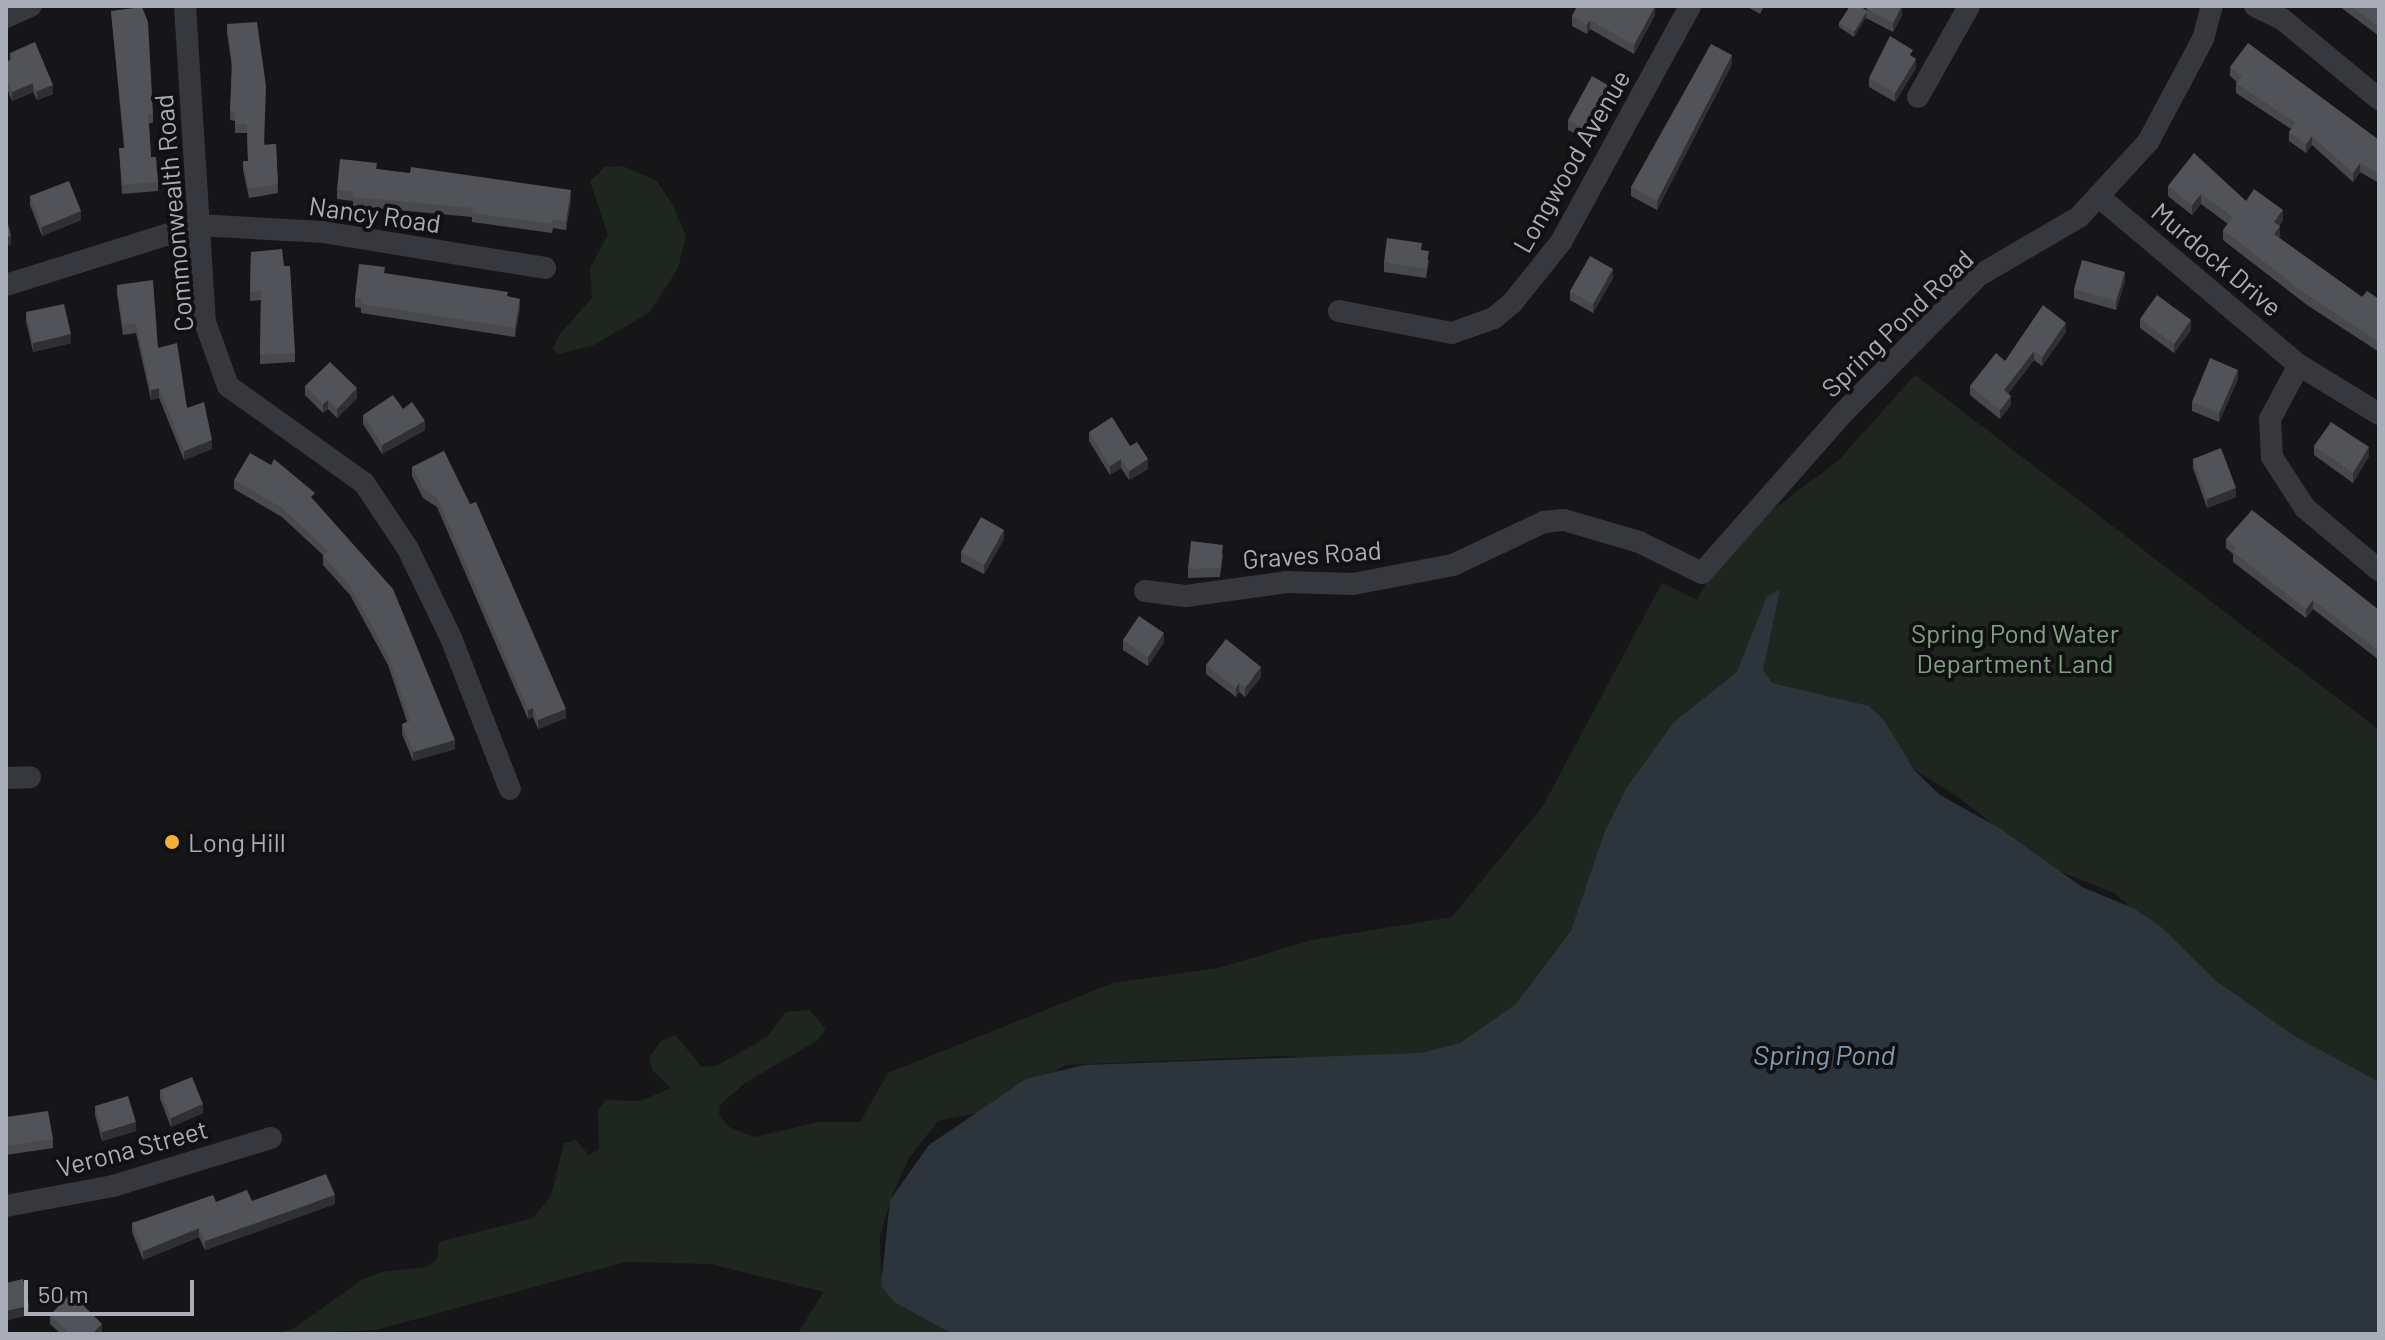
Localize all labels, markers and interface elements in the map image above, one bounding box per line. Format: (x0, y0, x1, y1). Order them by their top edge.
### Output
street label: Longwood Avenue (1506, 64, 1636, 258)
street label: Commonwealth Road (147, 93, 199, 333)
street label: Nancy Road (307, 189, 443, 239)
street label: Murdock Drive (2146, 196, 2288, 322)
street label: Spring Pond Road (1815, 243, 1979, 403)
street label: Graves Road (1241, 534, 1383, 574)
park label: Spring Pond Water Department Land (1911, 617, 2119, 678)
place label: Long Hill (188, 826, 286, 858)
marker: Long Hill (163, 833, 181, 851)
water label: Spring Pond (1753, 1037, 1895, 1071)
street label: Verona Street (53, 1113, 211, 1183)
scale bar (28, 1264, 198, 1314)
text: 50 m (38, 1279, 89, 1308)

